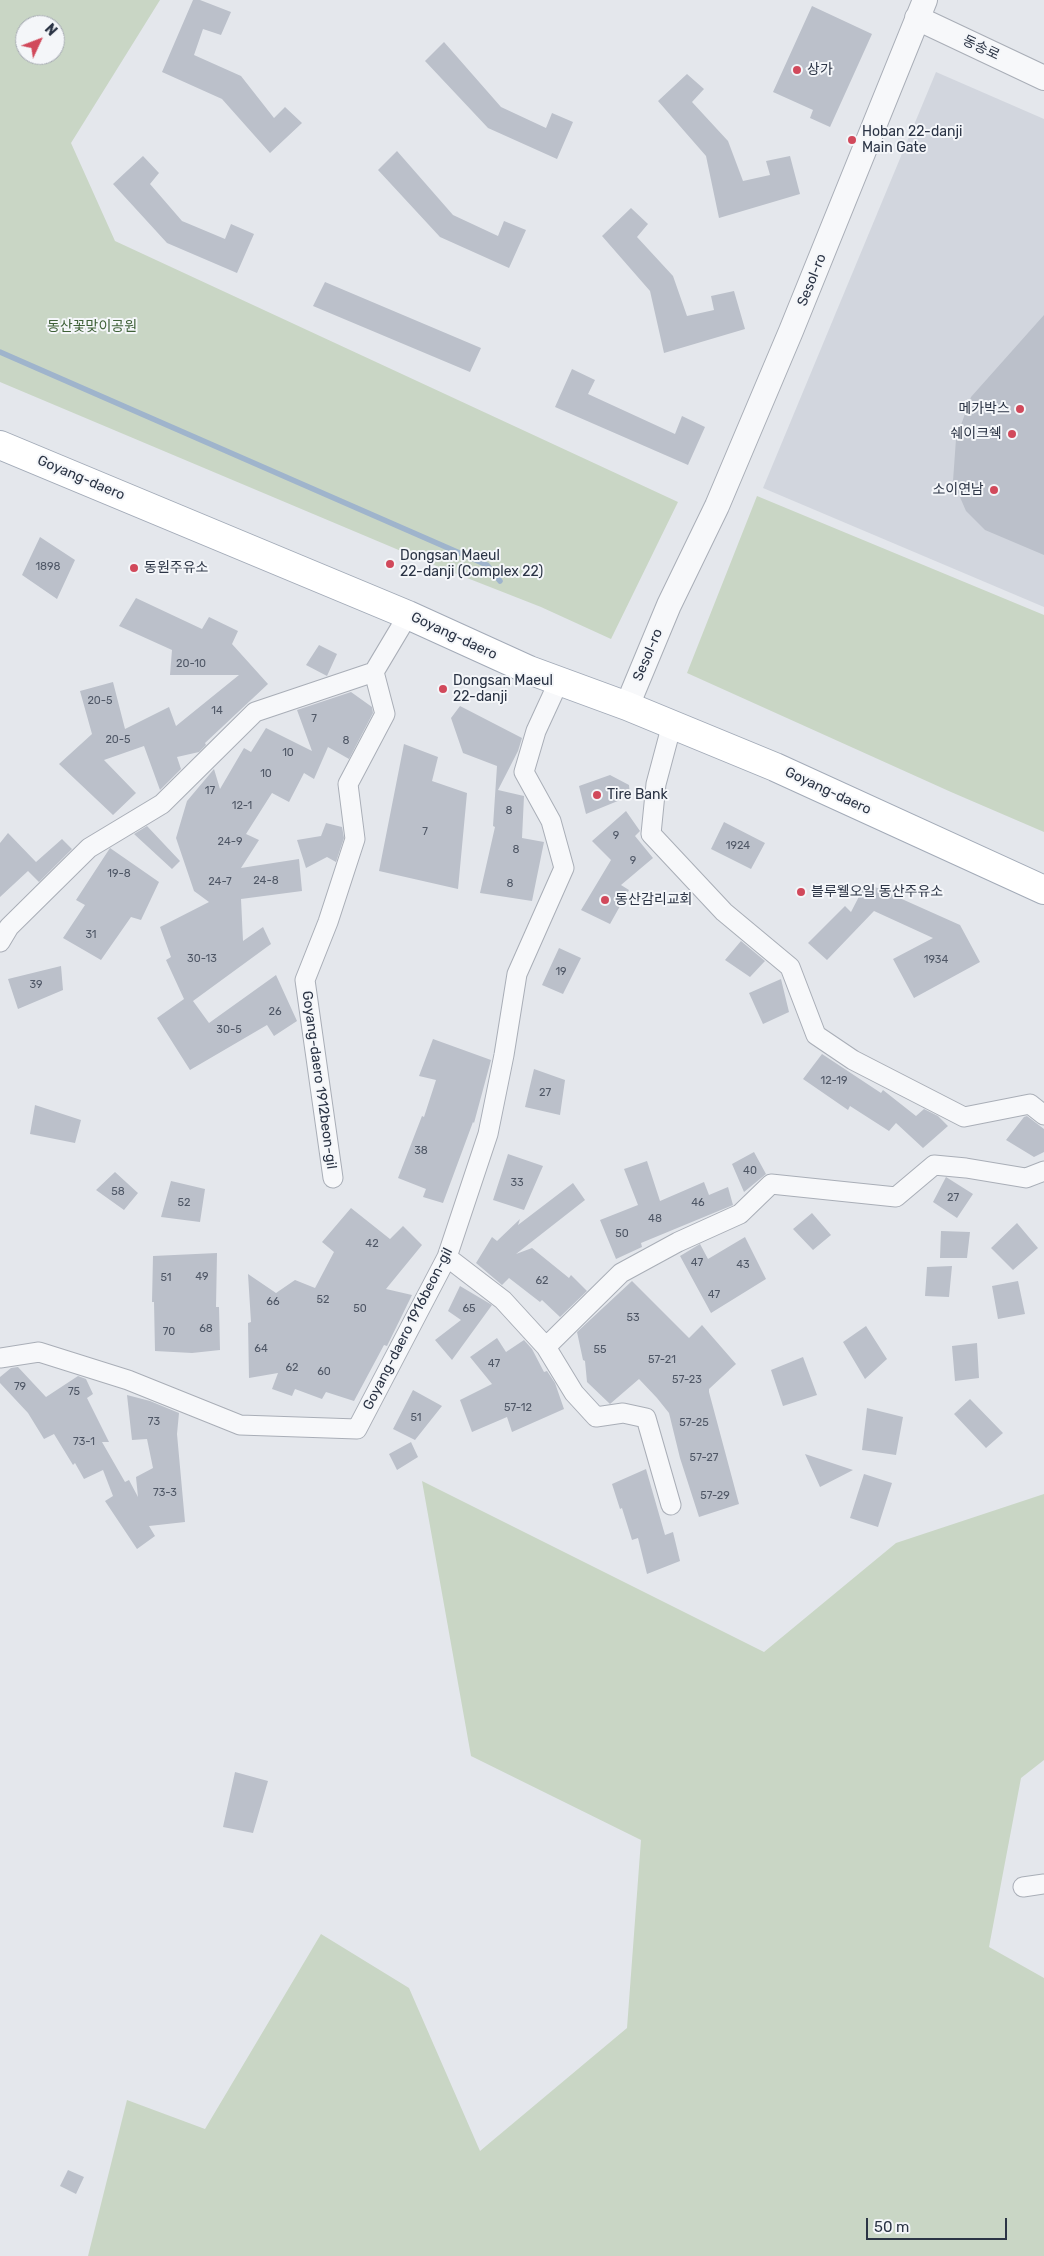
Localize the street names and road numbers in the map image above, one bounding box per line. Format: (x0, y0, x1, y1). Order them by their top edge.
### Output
street label: 동송로 (960, 32, 1002, 64)
street label: Sesol-ro (794, 251, 830, 309)
street label: Goyang-daero (35, 452, 127, 504)
street label: Goyang-daero (408, 609, 500, 663)
street label: Sesol-ro (629, 626, 667, 684)
street label: Goyang-daero (782, 764, 874, 818)
street label: Goyang-daero 1912beon-gil (298, 990, 340, 1170)
street label: Goyang-daero 1916beon-gil (360, 1245, 456, 1413)

